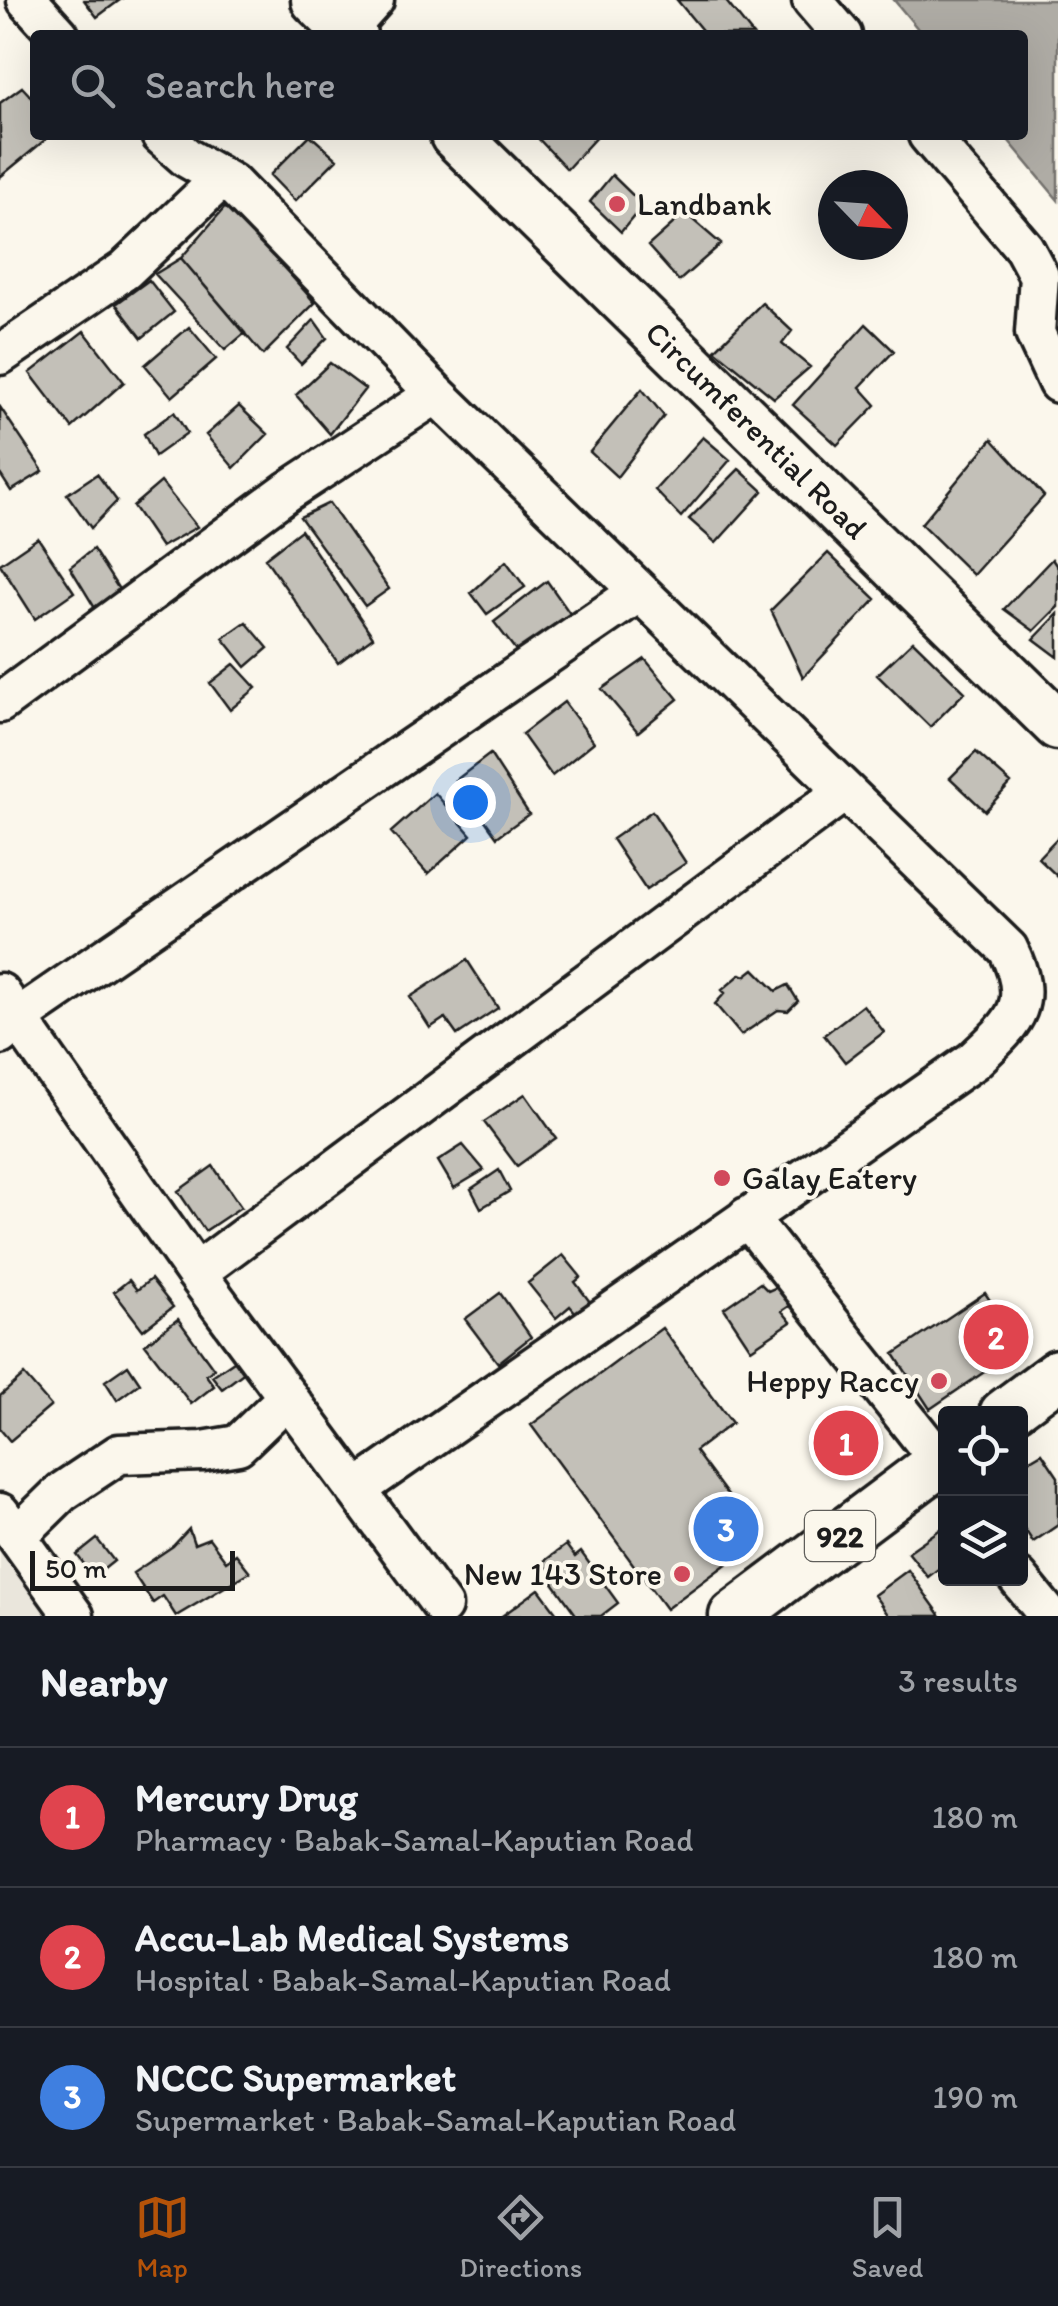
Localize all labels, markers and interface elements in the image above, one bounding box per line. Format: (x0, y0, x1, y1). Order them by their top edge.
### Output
search box (30, 30, 1028, 140)
icon: search (65, 58, 120, 113)
text: Search here (145, 62, 336, 108)
north arrow (818, 170, 908, 260)
place label: Landbank (637, 185, 772, 223)
marker: Landbank (606, 193, 628, 215)
street label: Circumferential Road (638, 313, 875, 547)
your location (445, 777, 496, 828)
place label: Galay Eatery (742, 1159, 917, 1197)
marker: Galay Eatery (711, 1167, 733, 1189)
pin: 2 (964, 1300, 1028, 1374)
place label: Heppy Raccy (746, 1362, 919, 1400)
marker: Heppy Raccy (928, 1370, 950, 1392)
pin: 1 (814, 1406, 878, 1480)
map controls (938, 1406, 1028, 1586)
button: locate (938, 1406, 1028, 1496)
pin: 3 (694, 1492, 758, 1566)
button: layers (938, 1496, 1028, 1586)
road number: 922 (805, 1511, 875, 1561)
scale bar (30, 1546, 235, 1590)
text: 50 m (45, 1551, 107, 1585)
place label: New 143 Store (464, 1555, 662, 1593)
marker: New 143 Store (671, 1563, 693, 1585)
text: Nearby (40, 1656, 167, 1707)
text: 3 results (898, 1662, 1018, 1700)
text: Mercury Drug (135, 1775, 358, 1821)
text: 1 (65, 1798, 80, 1836)
text: 180 m (932, 1798, 1018, 1836)
text: Pharmacy · Babak-Samal-Kaputian Road (135, 1821, 693, 1859)
text: Accu-Lab Medical Systems (135, 1915, 569, 1961)
text: 2 (64, 1938, 81, 1976)
text: 180 m (932, 1938, 1018, 1976)
text: Hospital · Babak-Samal-Kaputian Road (135, 1961, 671, 1999)
text: NCCC Supermarket (135, 2055, 456, 2101)
text: 3 (64, 2078, 81, 2116)
text: 190 m (933, 2078, 1018, 2116)
text: Supermarket · Babak-Samal-Kaputian Road (135, 2101, 736, 2139)
tab: Map (135, 2190, 190, 2284)
tab: Directions (459, 2190, 582, 2284)
tab: Saved (852, 2190, 923, 2284)

